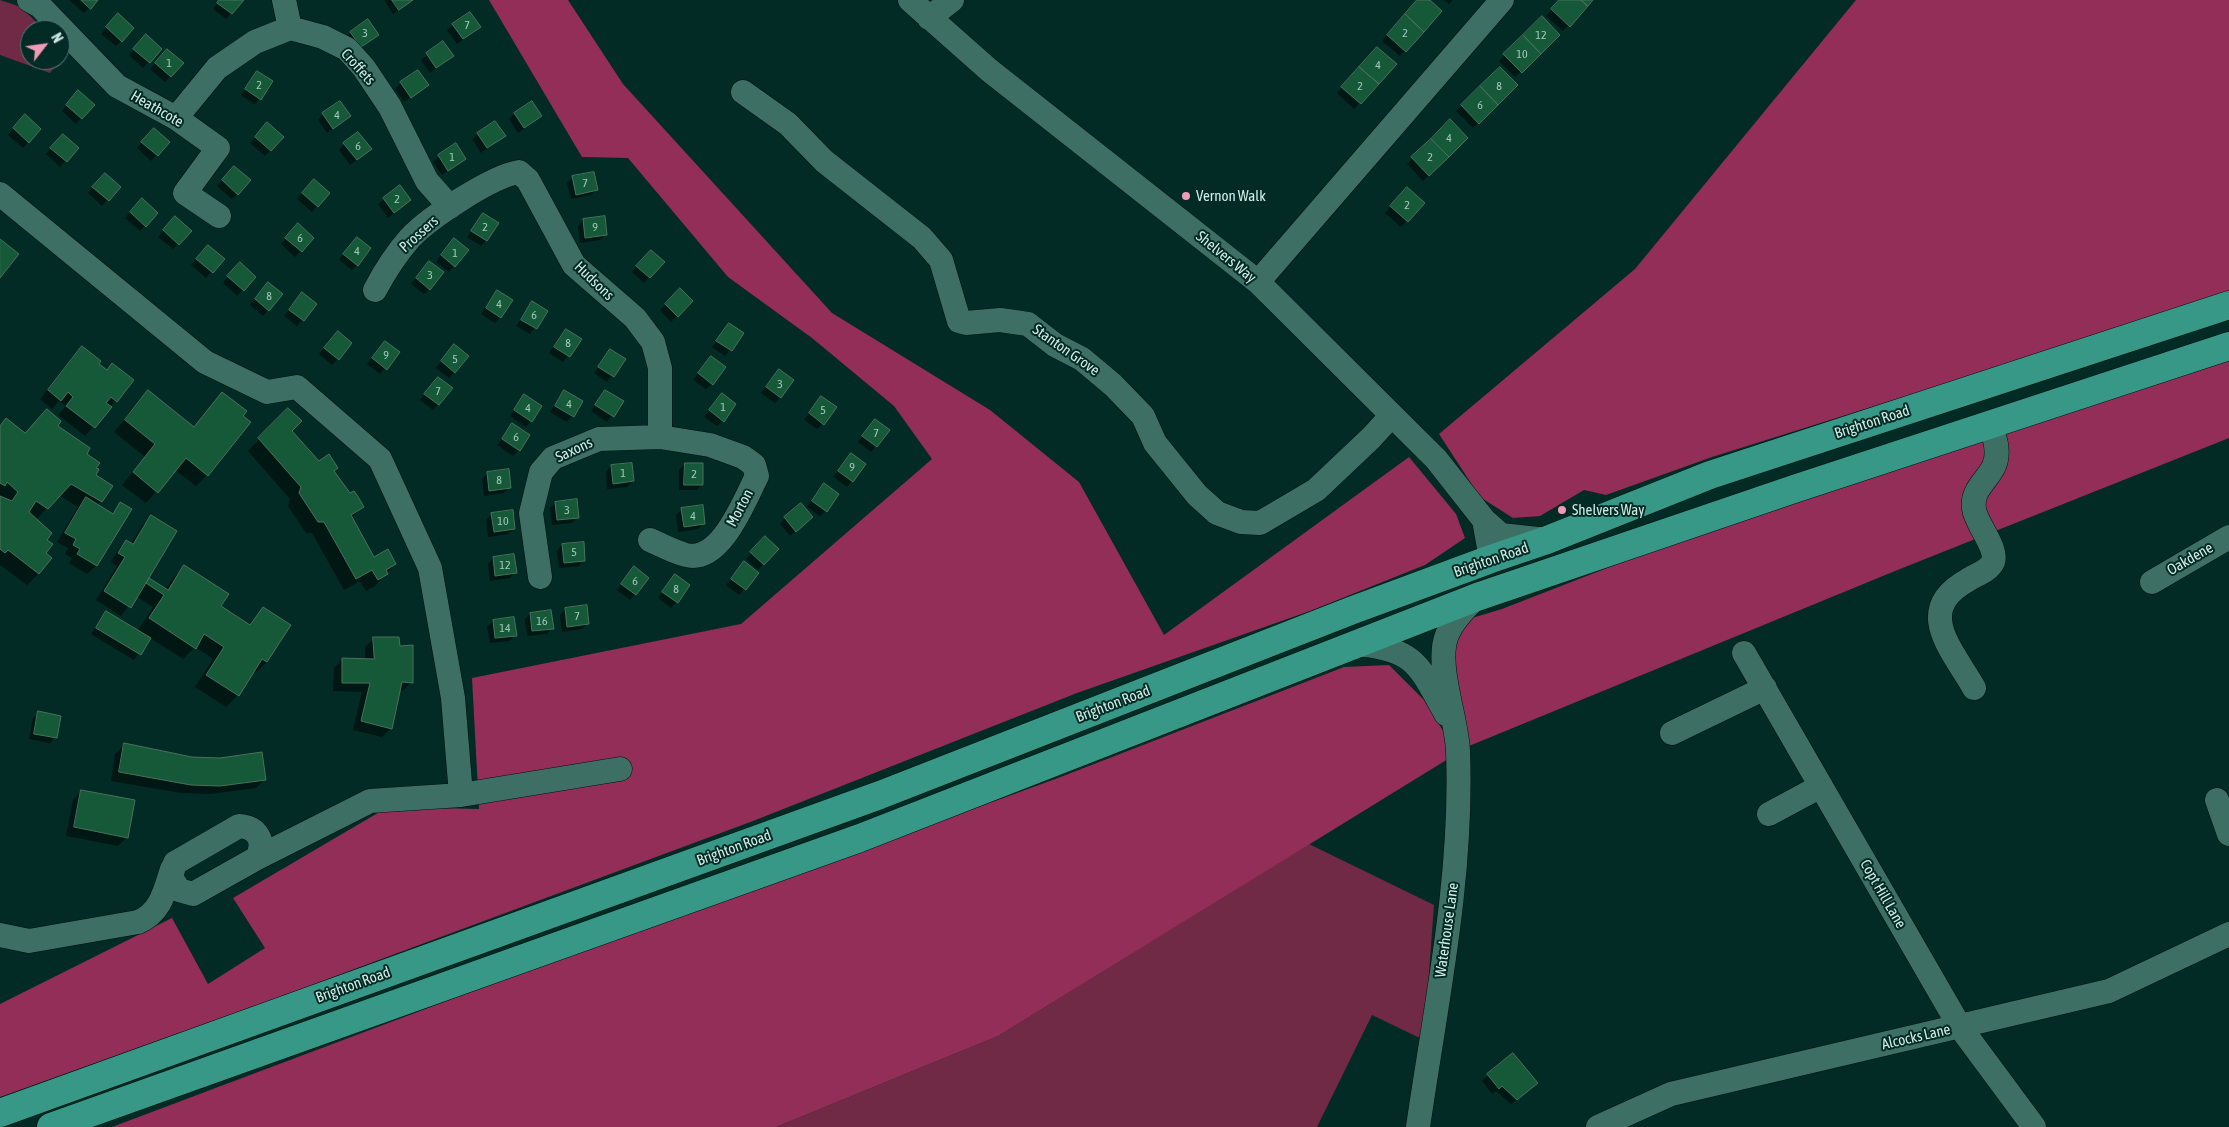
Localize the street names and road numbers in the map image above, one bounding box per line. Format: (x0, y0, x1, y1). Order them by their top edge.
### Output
street label: Croffets (337, 45, 379, 89)
street label: Heathcote (128, 87, 186, 131)
street label: Prossers (396, 212, 442, 256)
street label: Shelvers Way (1192, 227, 1260, 287)
street label: Hudsons (570, 258, 618, 304)
street label: Stanton Grove (1029, 320, 1103, 380)
street label: Brighton Road (1832, 401, 1912, 443)
street label: Saxons (553, 434, 595, 466)
street label: Morton (723, 486, 757, 530)
street label: Brighton Road (1451, 539, 1531, 581)
street label: Oakdene (2164, 539, 2216, 579)
street label: Brighton Road (1073, 682, 1153, 726)
street label: Brighton Road (694, 826, 774, 870)
street label: Copt Hill Lane (1856, 856, 1910, 932)
street label: Waterhouse Lane (1431, 882, 1463, 978)
street label: Brighton Road (313, 963, 393, 1007)
street label: Alcocks Lane (1880, 1020, 1952, 1054)

